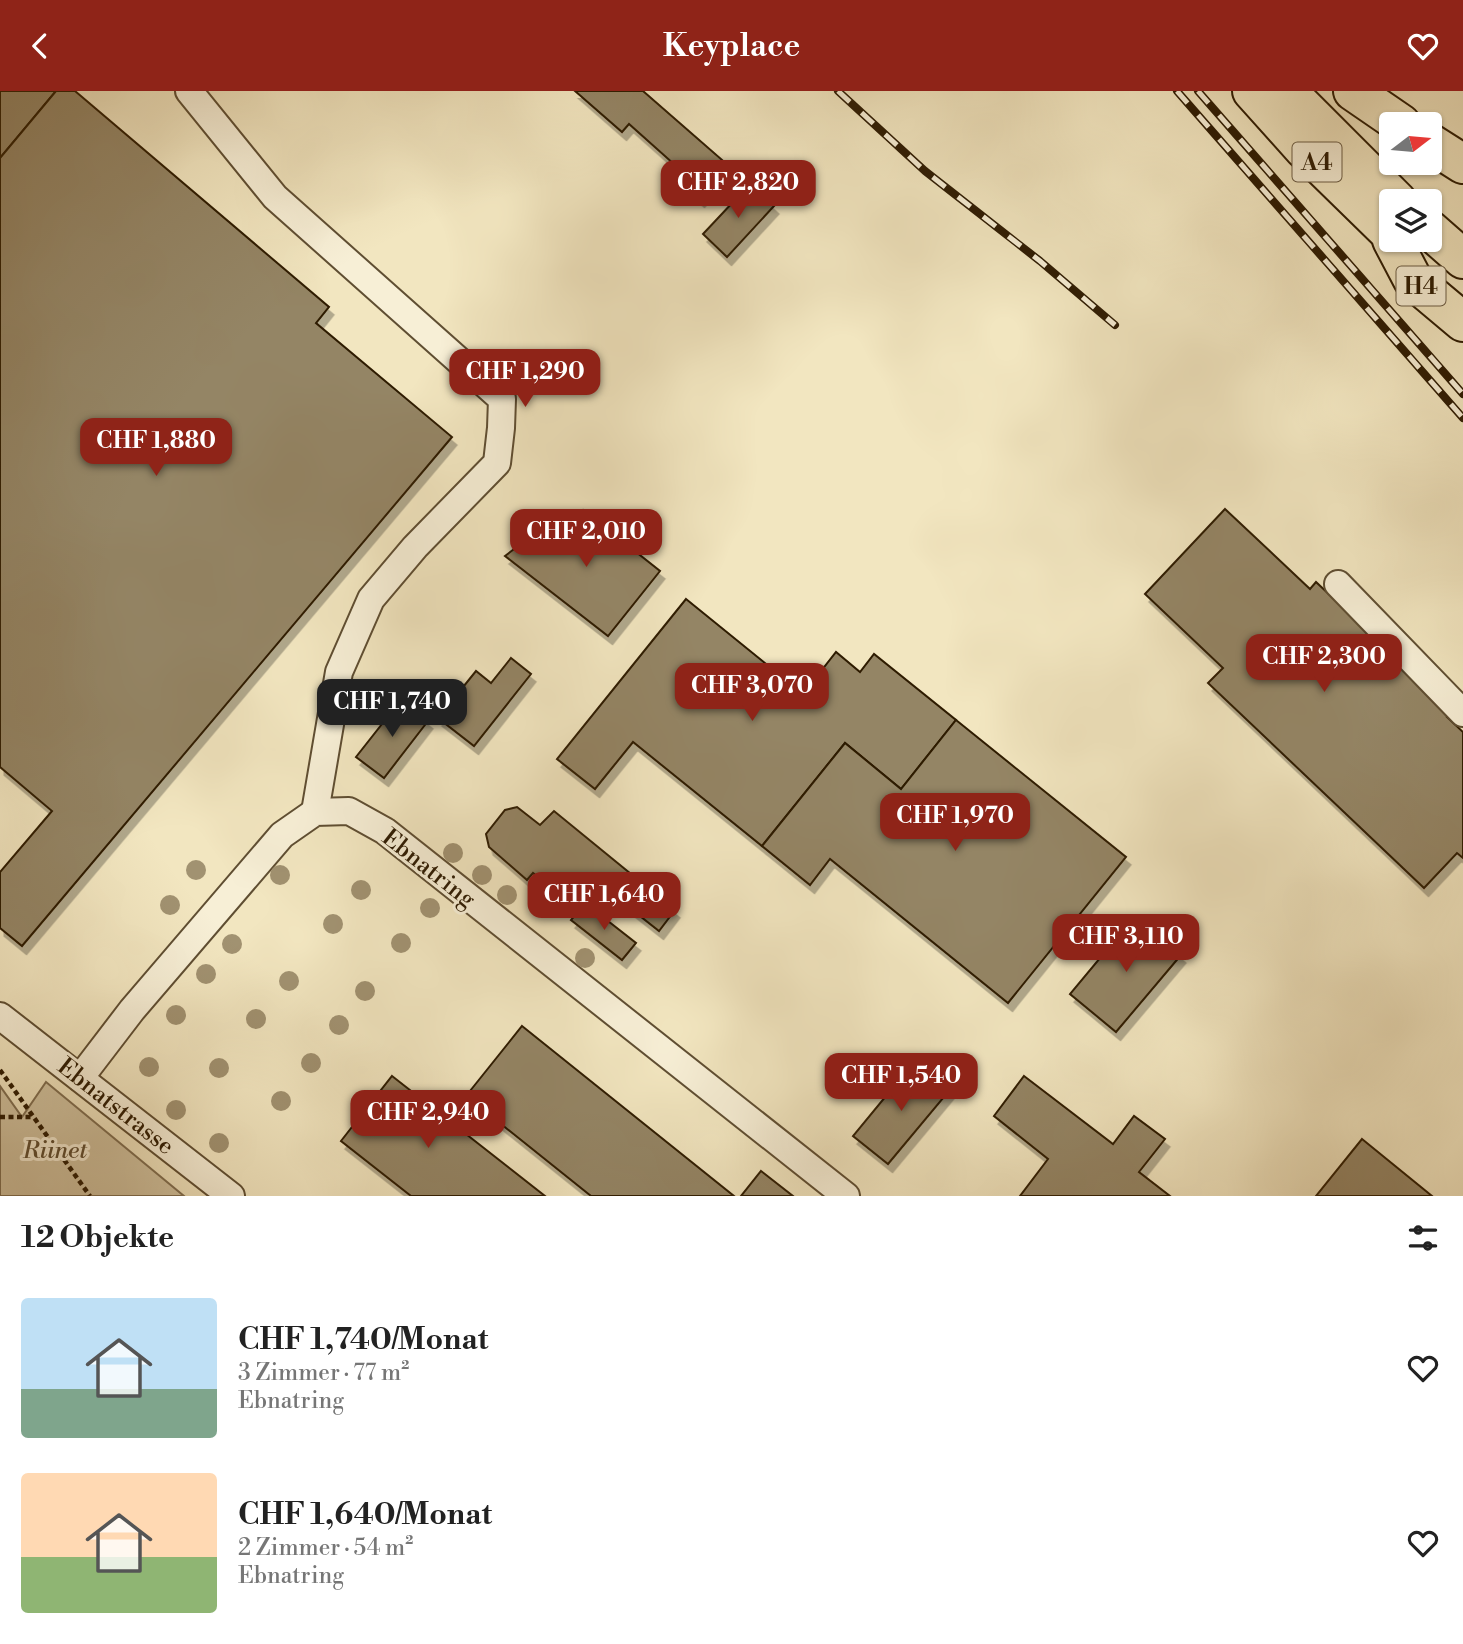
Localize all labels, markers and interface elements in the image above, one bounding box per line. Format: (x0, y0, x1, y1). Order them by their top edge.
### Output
text: Keyplace (663, 26, 800, 66)
icon: back (21, 27, 59, 65)
icon: heart (1404, 27, 1442, 65)
north arrow (1379, 112, 1442, 175)
map controls (1379, 112, 1442, 252)
road number: A4 (1292, 143, 1342, 181)
pin: CHF 2,820 (658, 160, 818, 220)
text: CHF 2,820 (677, 169, 799, 197)
button: layers (1379, 189, 1442, 252)
road number: H4 (1396, 267, 1446, 305)
pin: CHF 1,290 (445, 349, 605, 409)
text: CHF 1,290 (465, 358, 585, 386)
pin: CHF 1,880 (76, 419, 236, 478)
text: CHF 1,880 (96, 427, 216, 455)
pin: CHF 2,010 (506, 510, 666, 569)
text: CHF 2,010 (526, 518, 646, 546)
pin: CHF 2,300 (1244, 635, 1404, 694)
text: CHF 2,300 (1262, 643, 1386, 671)
pin: CHF 3,070 (672, 663, 832, 723)
text: CHF 3,070 (691, 672, 813, 700)
pin: CHF 1,740 (312, 679, 472, 739)
text: CHF 1,740 (333, 688, 451, 716)
pin: CHF 1,970 (875, 793, 1035, 853)
text: CHF 1,970 (896, 802, 1014, 830)
street label: Ebnatring (376, 823, 482, 915)
pin: CHF 1,640 (524, 873, 684, 932)
text: CHF 1,640 (544, 881, 664, 909)
pin: CHF 3,110 (1046, 915, 1206, 974)
text: CHF 3,110 (1068, 923, 1184, 951)
street label: Ebnatstrasse (51, 1052, 180, 1162)
pin: CHF 1,540 (821, 1053, 981, 1113)
text: CHF 1,540 (841, 1062, 961, 1090)
pin: CHF 2,940 (348, 1091, 508, 1150)
text: CHF 2,940 (366, 1099, 490, 1127)
park label: Riinet (22, 1136, 88, 1166)
text: 12 Objekte (21, 1219, 174, 1257)
icon: filters (1404, 1219, 1442, 1257)
text: CHF 1,740/Monat (238, 1321, 488, 1359)
icon: home (77, 1326, 161, 1410)
icon: heart (1404, 1349, 1442, 1387)
text: 3 Zimmer · 77 m² (238, 1359, 409, 1387)
text: Ebnatring (238, 1387, 344, 1415)
text: CHF 1,640/Monat (238, 1496, 492, 1534)
icon: home (77, 1501, 161, 1585)
icon: heart (1404, 1524, 1442, 1562)
text: 2 Zimmer · 54 m² (238, 1534, 413, 1562)
text: Ebnatring (238, 1562, 344, 1590)

